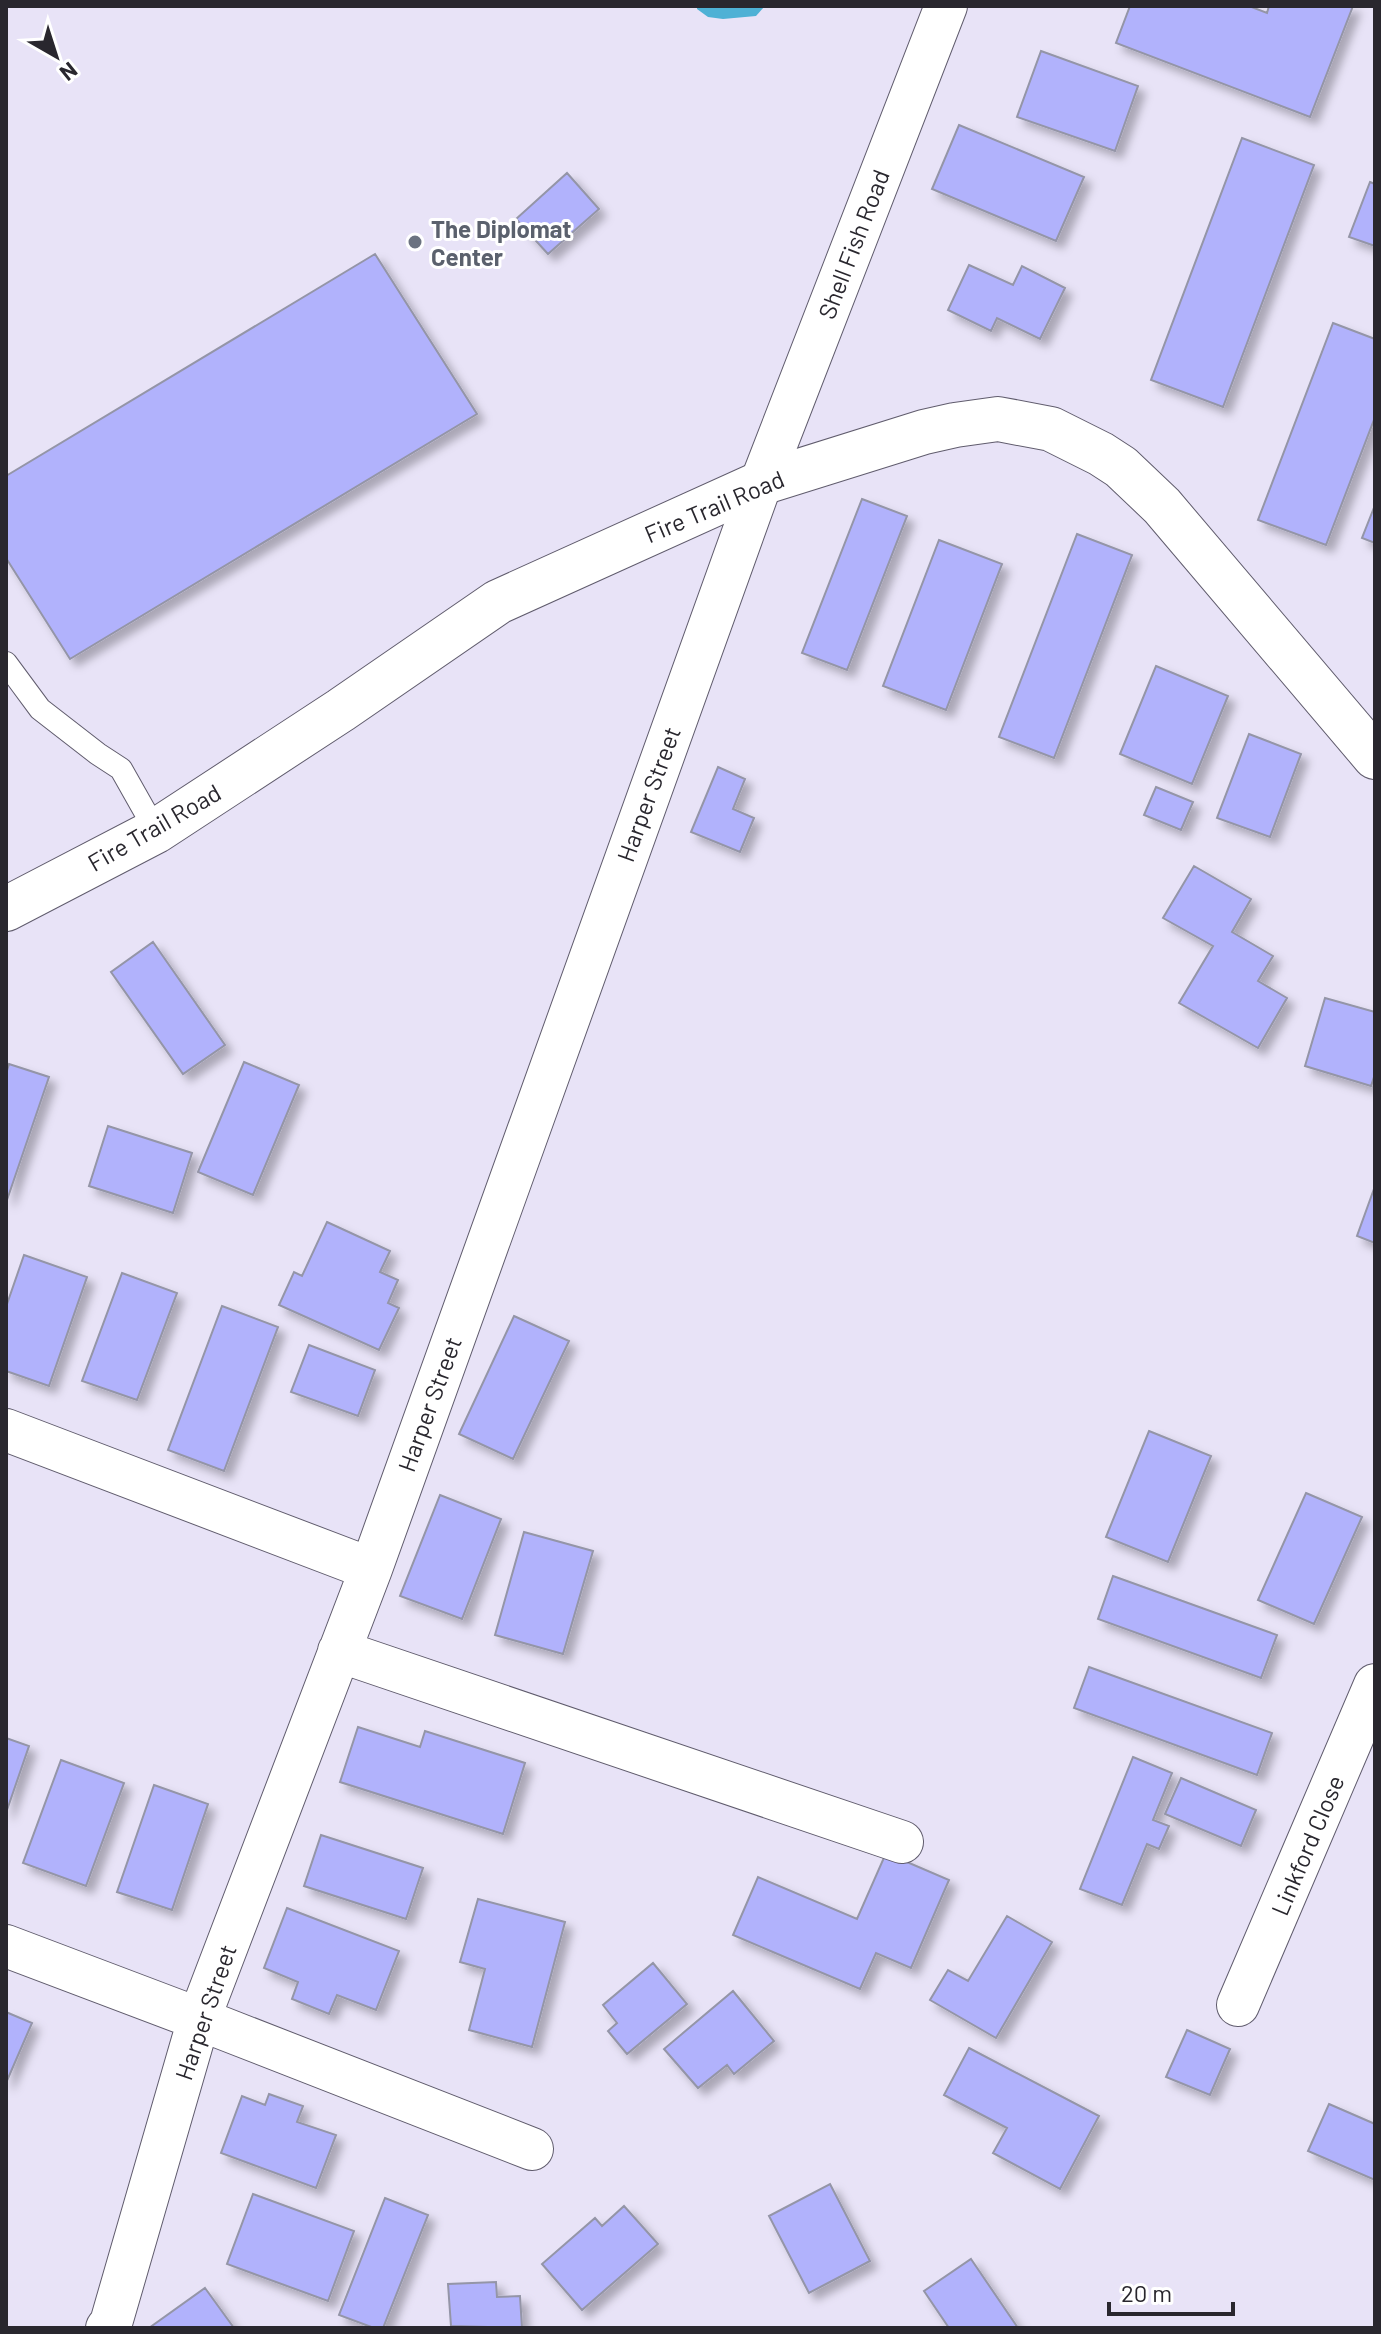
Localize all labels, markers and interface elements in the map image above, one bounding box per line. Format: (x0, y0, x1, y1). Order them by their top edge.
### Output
north arrow (16, 16, 96, 96)
text: N (55, 58, 83, 87)
street label: Shell Fish Road (811, 165, 895, 323)
place label: The Diplomat Center (431, 214, 571, 271)
marker: The Diplomat Center (406, 233, 424, 251)
street label: Fire Trail Road (640, 464, 788, 548)
street label: Harper Street (610, 722, 686, 866)
street label: Fire Trail Road (82, 777, 226, 877)
street label: Harper Street (391, 1332, 467, 1476)
street label: Linkford Close (1265, 1771, 1349, 1919)
street label: Harper Street (168, 1940, 242, 2084)
scale bar (1109, 2266, 1233, 2316)
text: 20 m (1121, 2278, 1172, 2307)

